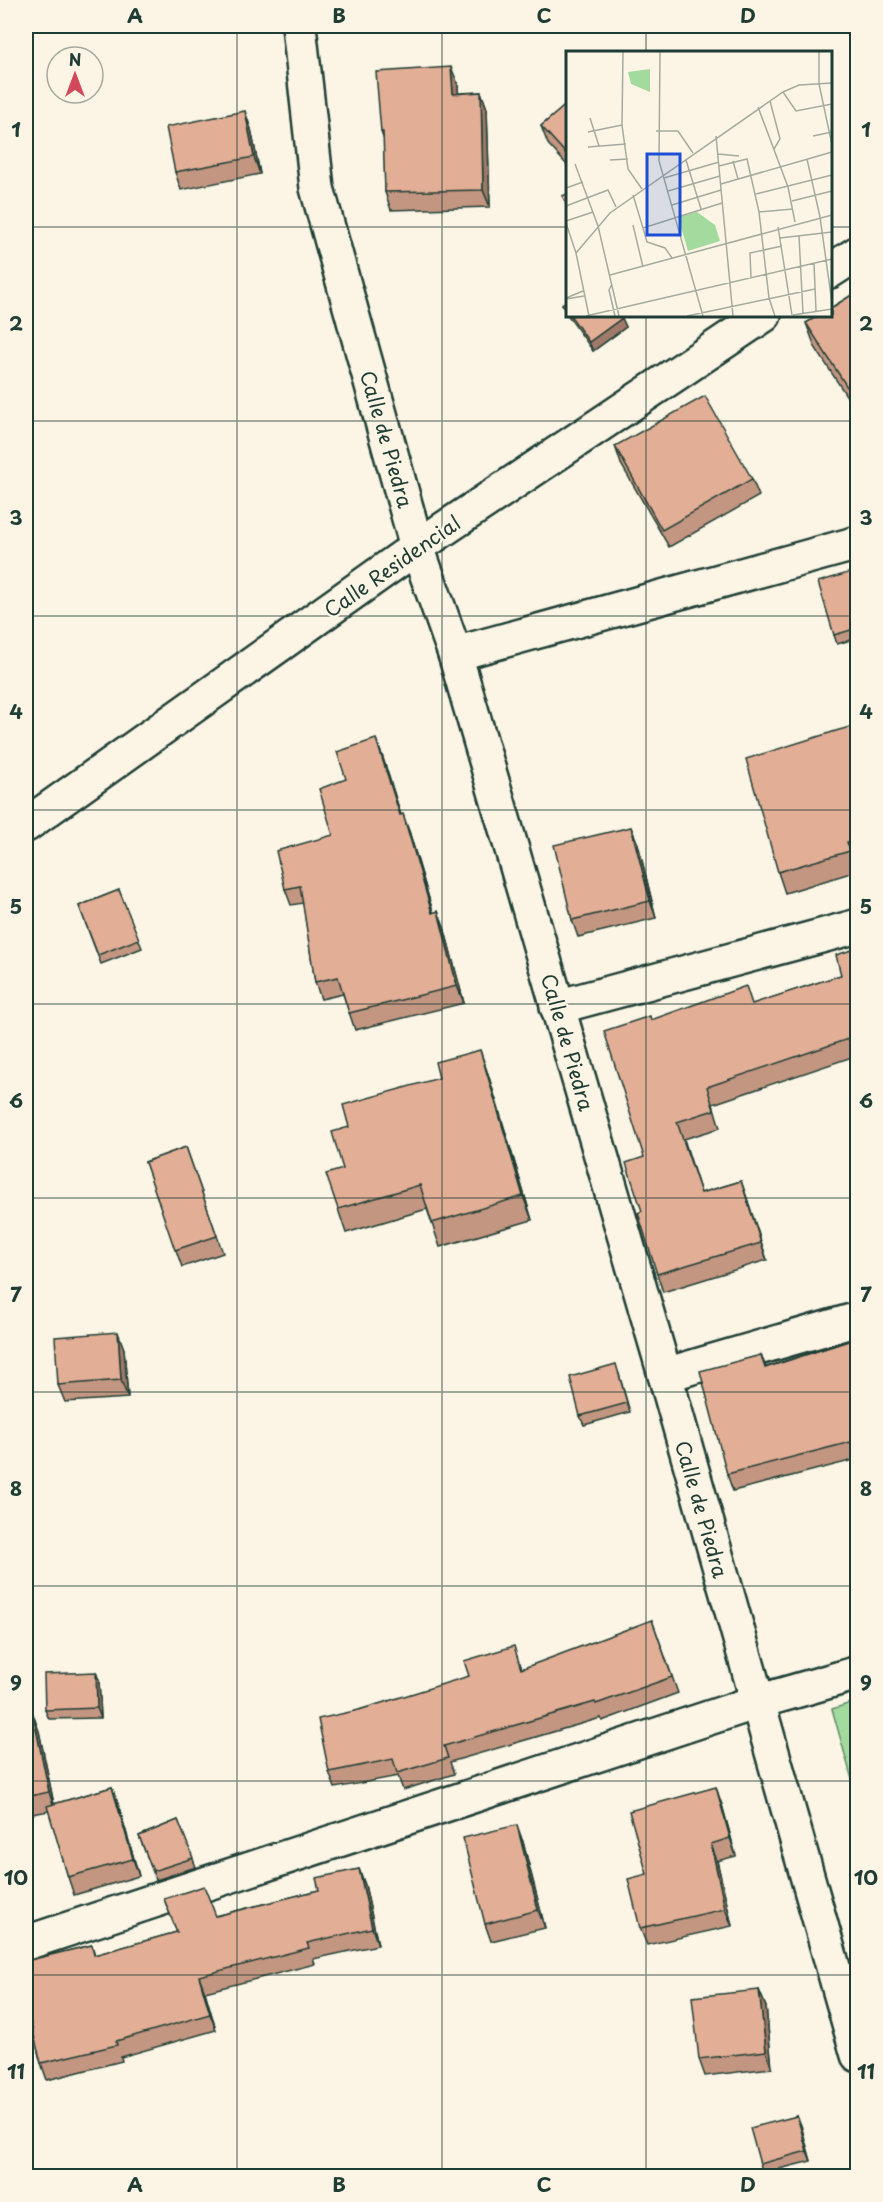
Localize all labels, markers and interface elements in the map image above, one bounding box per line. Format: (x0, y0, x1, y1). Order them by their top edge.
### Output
text: A (127, 0, 143, 30)
text: B (332, 0, 346, 30)
text: C (536, 0, 552, 30)
text: D (740, 0, 756, 30)
north arrow (45, 45, 105, 105)
text: N (69, 47, 81, 71)
inset map (566, 51, 832, 316)
text: 1 (11, 114, 21, 144)
text: 1 (861, 114, 871, 144)
text: 2 (9, 308, 23, 338)
text: 2 (859, 308, 873, 338)
street label: Calle de Piedra (353, 367, 421, 512)
text: 3 (9, 502, 23, 532)
text: 3 (859, 502, 873, 532)
street label: Calle Residencial (318, 508, 466, 624)
text: 4 (9, 696, 23, 726)
text: 4 (859, 696, 873, 726)
text: 5 (10, 891, 22, 921)
text: 5 (860, 891, 872, 921)
street label: Calle de Piedra (534, 970, 602, 1115)
text: 6 (9, 1085, 23, 1115)
text: 6 (859, 1085, 873, 1115)
text: 7 (10, 1279, 22, 1309)
text: 7 (860, 1279, 872, 1309)
street label: Calle de Piedra (668, 1437, 736, 1582)
text: 8 (10, 1473, 22, 1503)
text: 8 (860, 1473, 872, 1503)
text: 9 (10, 1667, 22, 1697)
text: 9 (860, 1667, 872, 1697)
text: 10 (4, 1862, 28, 1892)
text: 10 (854, 1862, 878, 1892)
text: 11 (7, 2056, 25, 2086)
text: 11 (857, 2056, 875, 2086)
text: A (127, 2169, 143, 2199)
text: B (332, 2169, 346, 2199)
text: C (536, 2169, 552, 2199)
text: D (740, 2169, 756, 2199)

